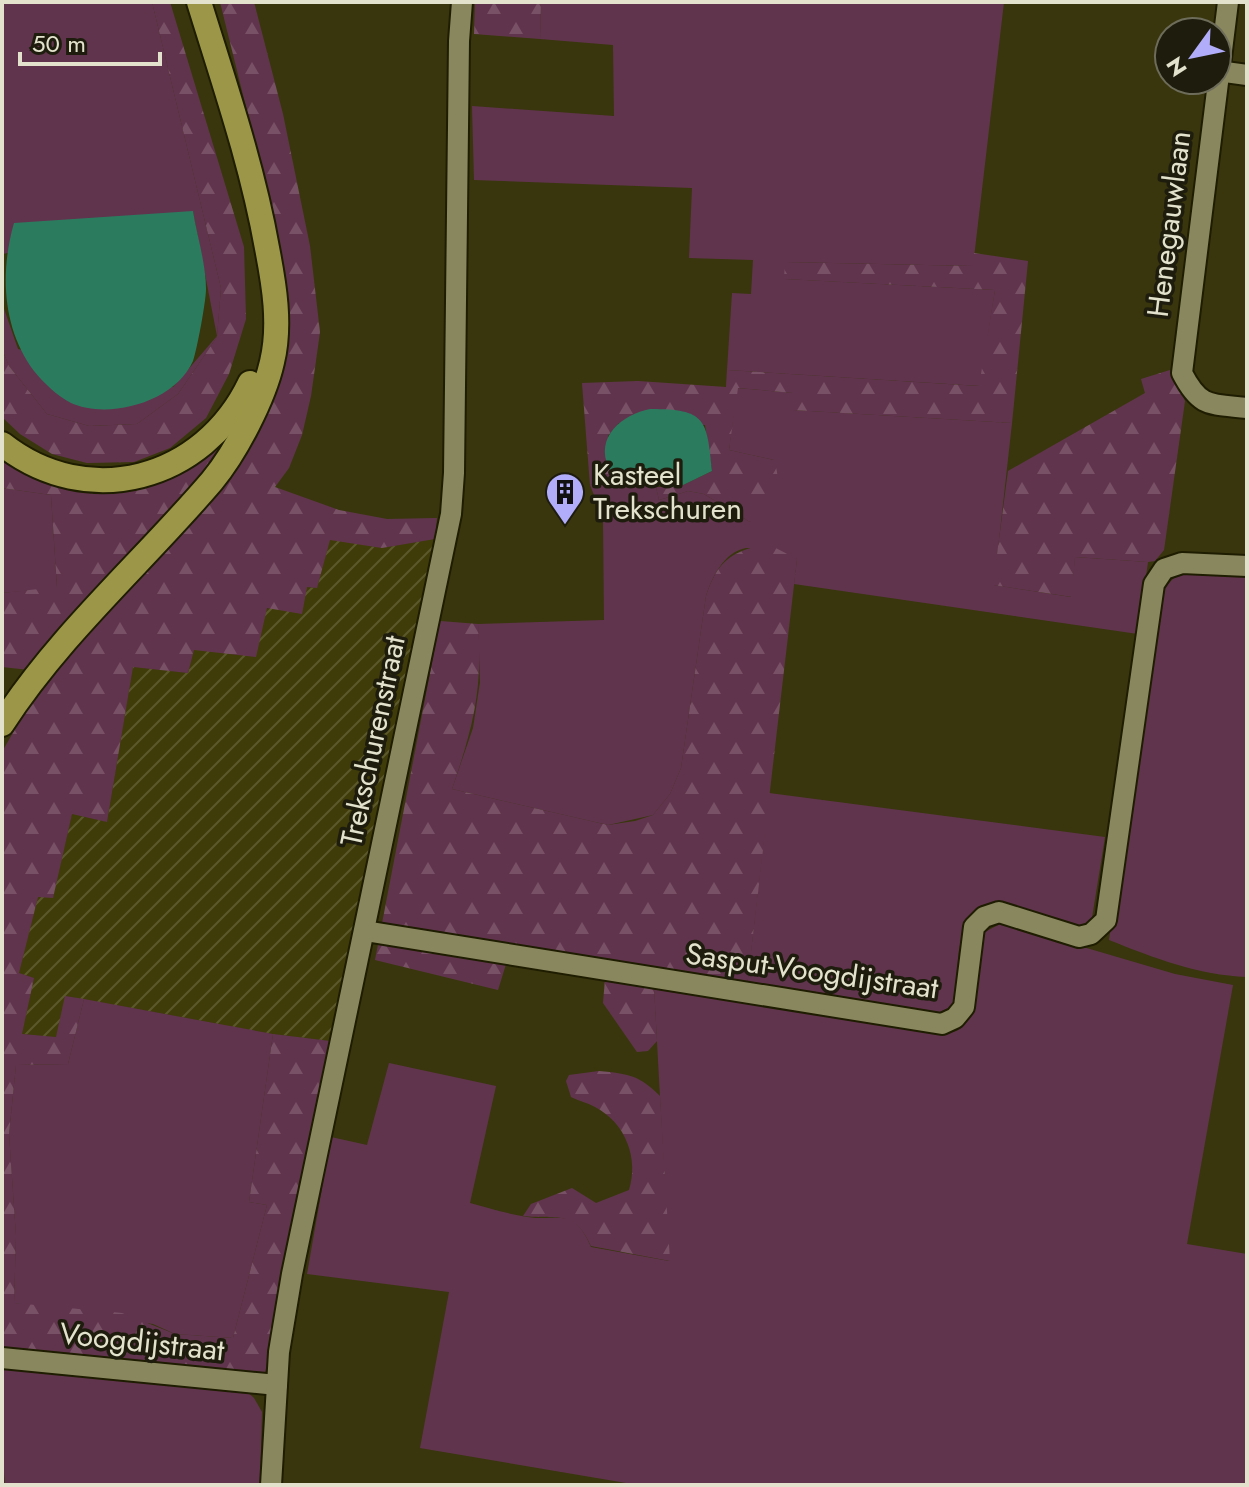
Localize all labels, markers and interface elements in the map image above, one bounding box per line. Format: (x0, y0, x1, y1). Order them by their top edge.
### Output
scale bar (20, 16, 160, 66)
north arrow (1153, 16, 1233, 96)
text: 50 m (32, 26, 86, 61)
text: N (1158, 51, 1194, 83)
street label: Henegauwlaan (1136, 128, 1201, 320)
place label: Kasteel Trekschuren (593, 453, 742, 530)
building icon: Kasteel Trekschuren (544, 471, 586, 526)
street label: Trekschurenstraat (329, 631, 416, 850)
street label: Sasput-Voogdijstraat (683, 931, 942, 1010)
street label: Voogdijstraat (58, 1311, 227, 1372)

